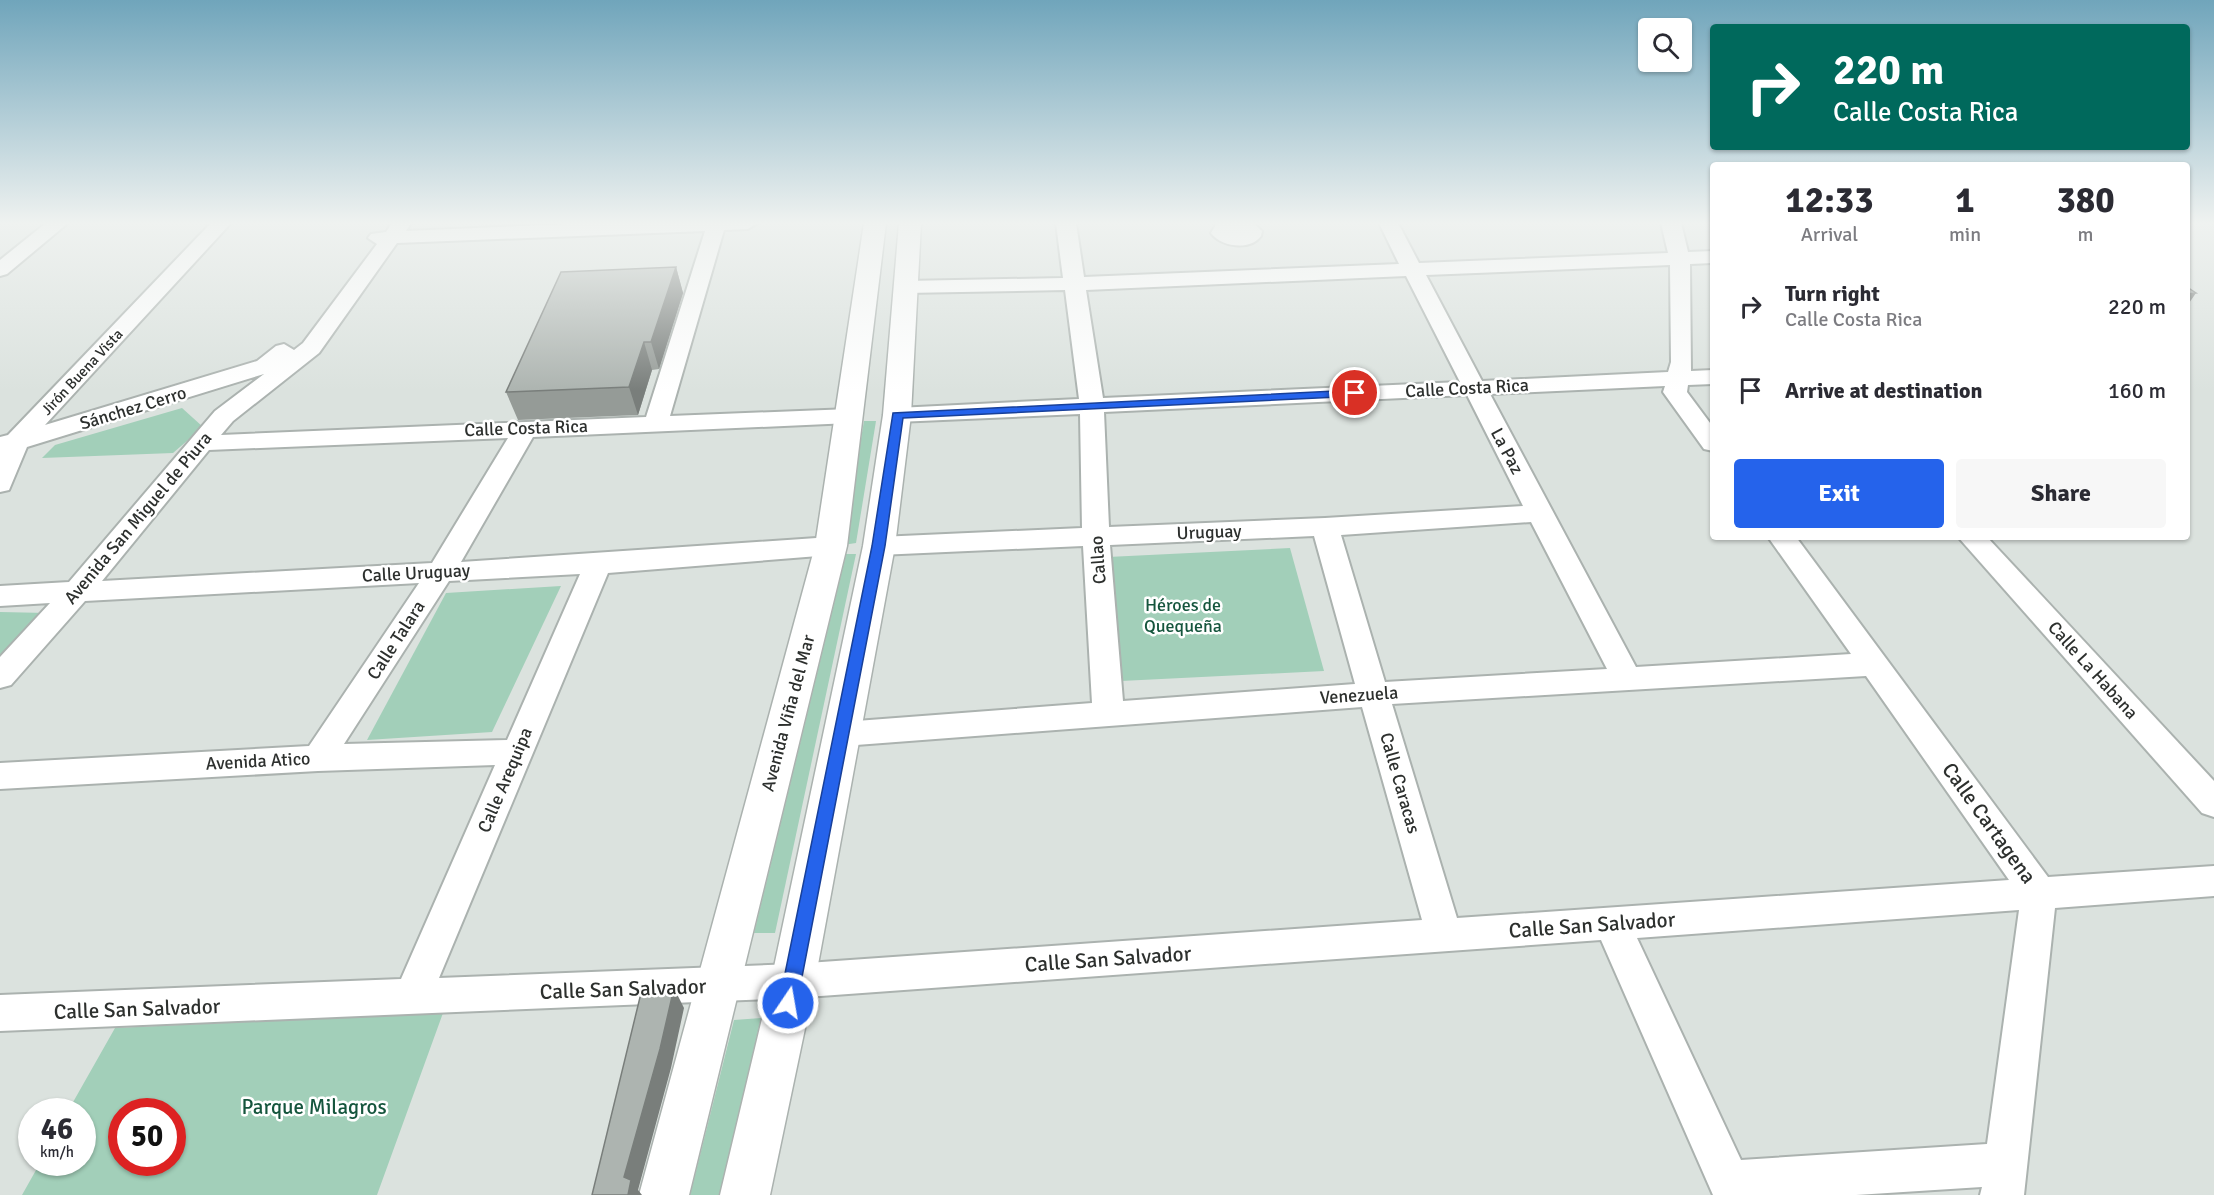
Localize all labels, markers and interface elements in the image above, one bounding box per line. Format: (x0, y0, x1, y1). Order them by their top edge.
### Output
map controls (1638, 18, 1692, 72)
button: search (1638, 18, 1692, 72)
text: 220 m (1833, 45, 1944, 96)
icon: right (1734, 48, 1812, 126)
text: Calle Costa Rica (1833, 96, 2019, 129)
text: 12:33 (1785, 178, 1874, 223)
text: 1 (1955, 178, 1975, 223)
text: 380 (2056, 178, 2115, 223)
text: Arrival (1801, 222, 1858, 247)
text: min (1949, 222, 1981, 247)
text: m (2078, 222, 2094, 247)
text: Turn right (1785, 280, 1880, 307)
icon: right (1734, 290, 1767, 323)
text: 220 m (2108, 293, 2166, 320)
text: Calle Costa Rica (1785, 307, 1922, 332)
street label: Jirón Buena Vista (37, 325, 127, 419)
pin (1329, 367, 1380, 418)
street label: Calle Costa Rica (1405, 374, 1529, 402)
icon: arrive (1734, 374, 1767, 407)
icon: arrive (1338, 376, 1371, 409)
text: Arrive at destination (1785, 377, 1982, 404)
text: 160 m (2108, 377, 2166, 404)
street label: Sánchez Cerro (77, 381, 189, 435)
street label: Calle Costa Rica (464, 415, 588, 441)
street label: La Paz (1486, 424, 1528, 478)
street label: Avenida San Miguel de Piura (60, 427, 216, 609)
button: Exit (1734, 459, 1944, 528)
button: Share (1956, 459, 2166, 528)
street label: Uruguay (1176, 520, 1243, 544)
street label: Callao (1085, 535, 1111, 585)
street label: Calle Uruguay (361, 559, 471, 587)
park label: Héroes de Quequeña (1144, 594, 1222, 637)
street label: Calle Talara (362, 596, 430, 684)
street label: Calle La Habana (2043, 617, 2143, 723)
street label: Avenida Viña del Mar (757, 632, 820, 794)
street label: Venezuela (1319, 681, 1399, 709)
street label: Calle Arequipa (473, 724, 537, 836)
street label: Calle Caracas (1375, 730, 1425, 836)
street label: Avenida Atico (205, 747, 311, 775)
street label: Calle Cartagena (1936, 757, 2042, 889)
street label: Calle San Salvador (1508, 906, 1676, 944)
street label: Calle San Salvador (1024, 940, 1192, 978)
position arrow (756, 971, 820, 1035)
street label: Calle San Salvador (539, 973, 707, 1005)
street label: Calle San Salvador (53, 993, 221, 1025)
park label: Parque Milagros (241, 1094, 387, 1120)
speed limit sign: 50 (108, 1098, 186, 1176)
text: 46 (41, 1111, 73, 1148)
text: km/h (40, 1143, 74, 1161)

